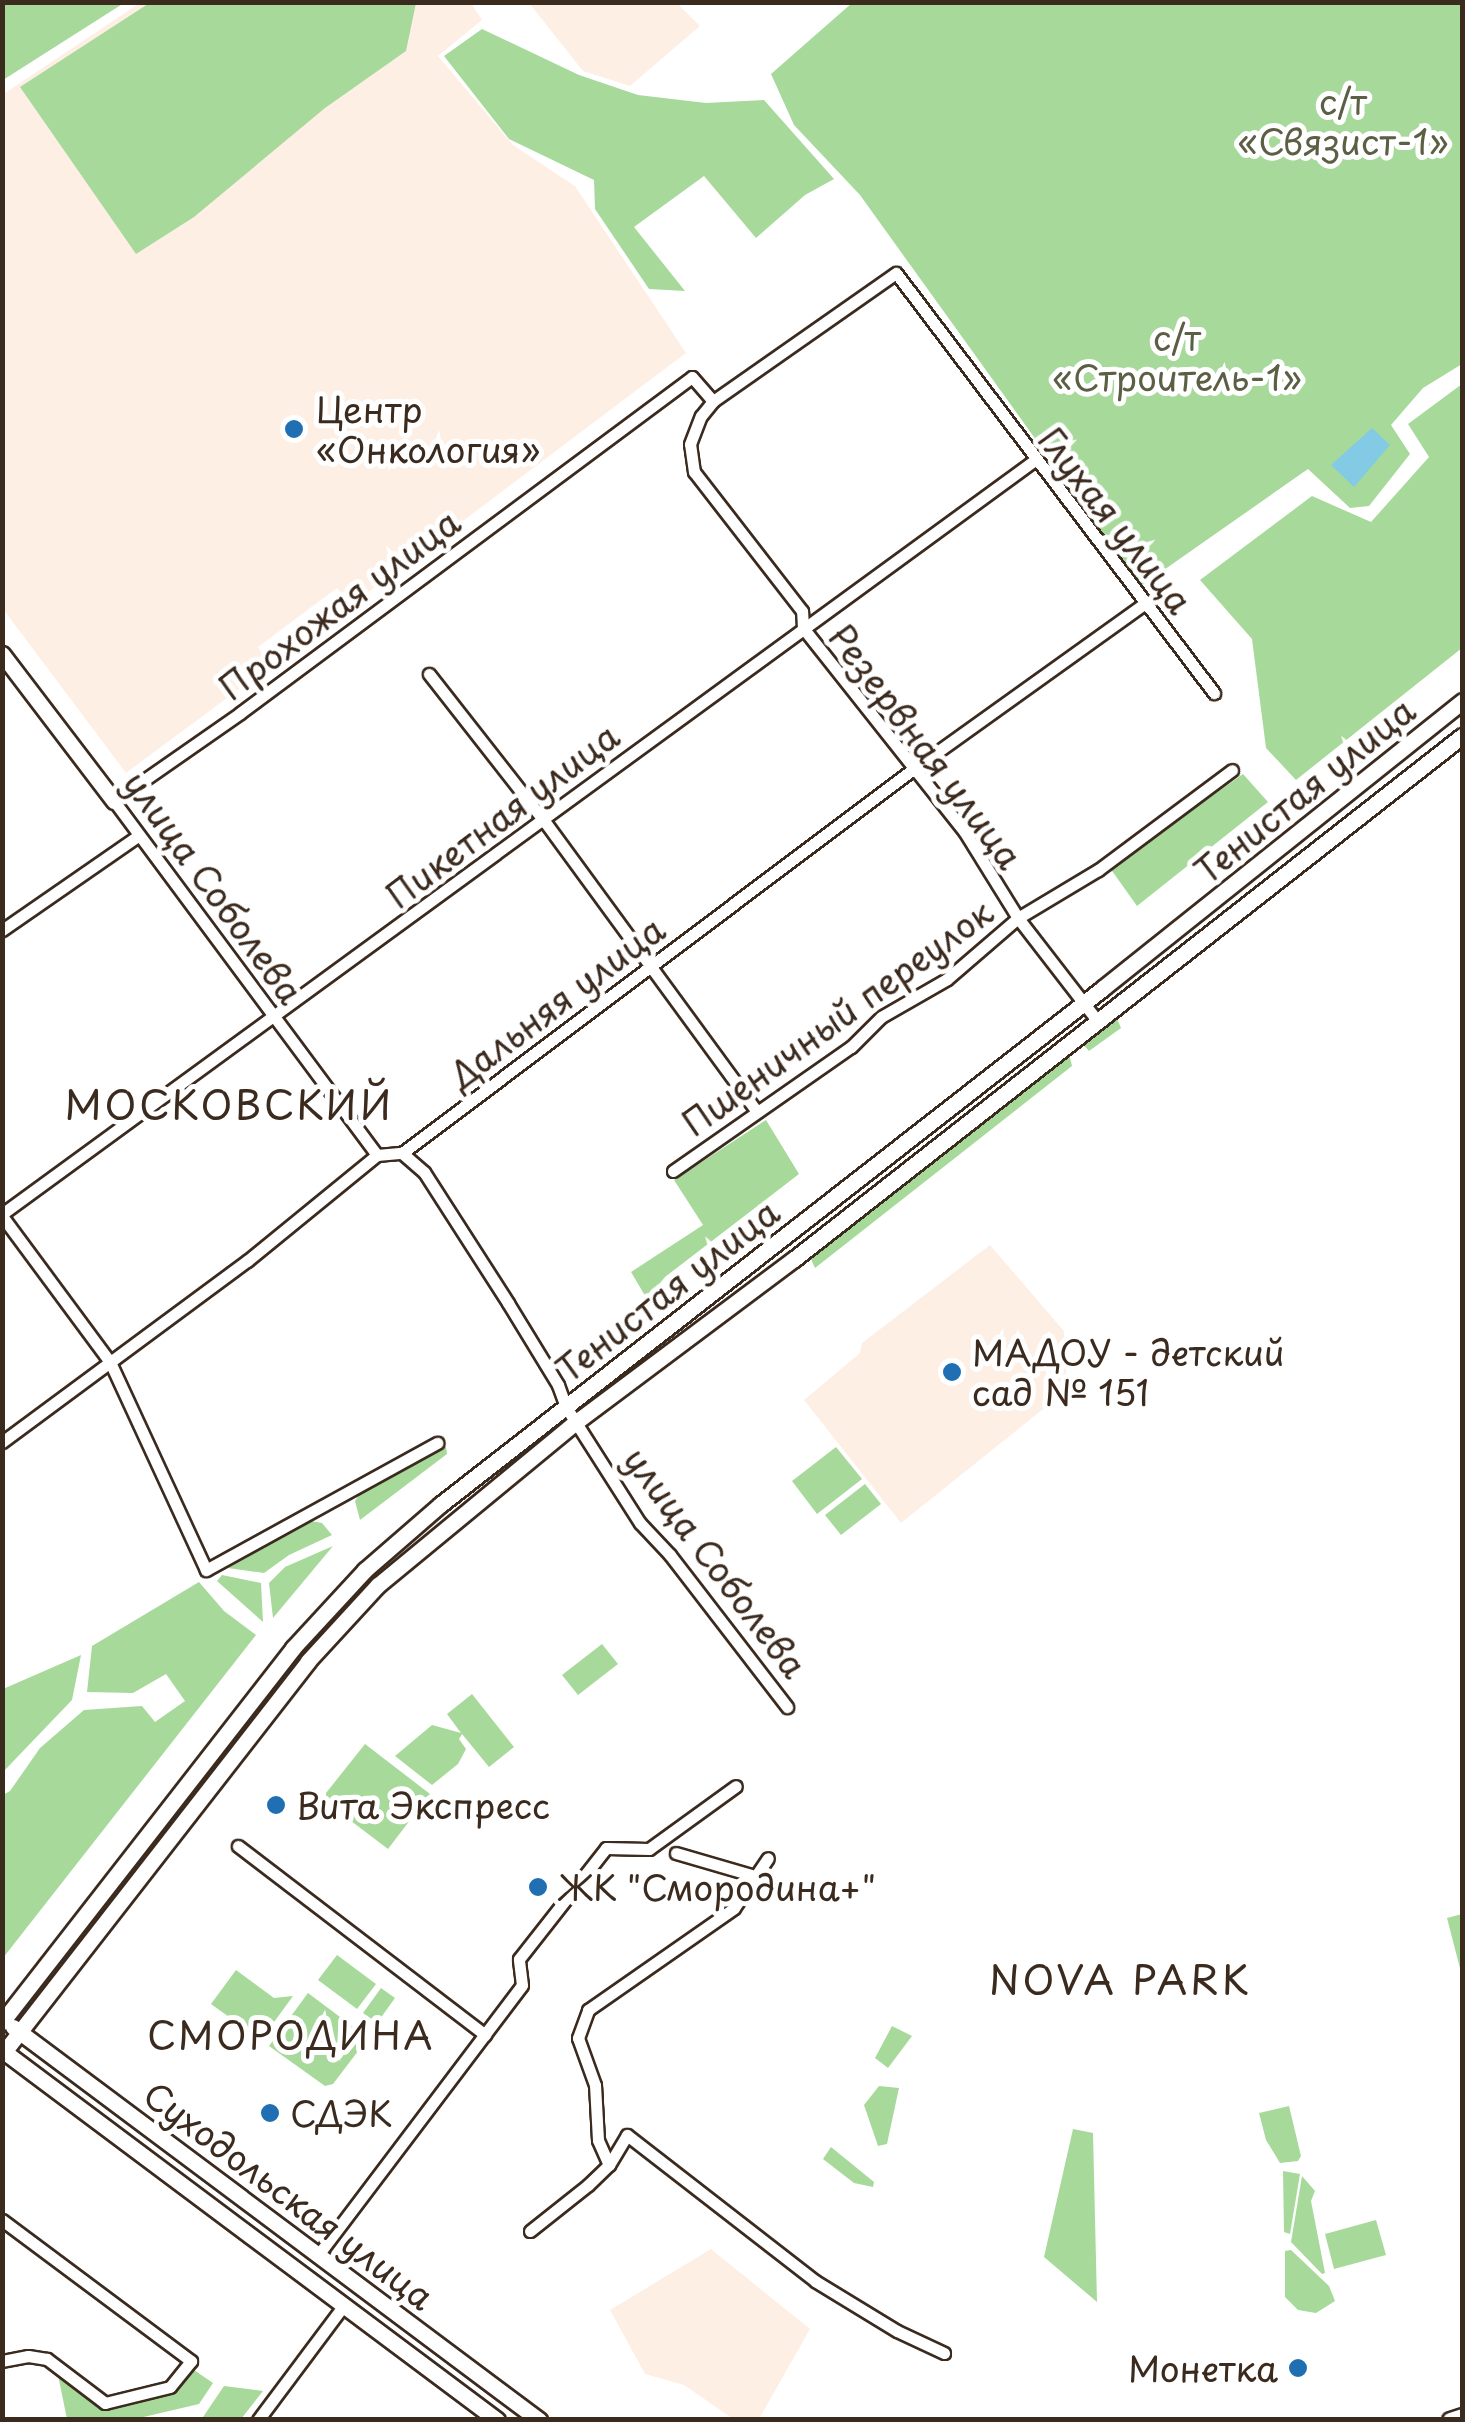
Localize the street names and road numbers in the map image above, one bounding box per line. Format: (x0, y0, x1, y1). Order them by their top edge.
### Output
street label: Глухая улица (1030, 418, 1202, 622)
street label: Прохожая улица (209, 499, 469, 709)
street label: Резервная улица (820, 615, 1032, 877)
street label: Тенистая улица (1185, 688, 1423, 892)
street label: Пикетная улица (377, 713, 627, 917)
street label: улица Соболева (115, 762, 313, 1012)
street label: Пшеничный переулок (674, 890, 1000, 1144)
street label: Дальняя улица (439, 907, 673, 1097)
street label: Тенистая улица (547, 1190, 787, 1390)
street label: улица Соболева (615, 1438, 817, 1686)
street label: Суходольская улица (135, 2071, 443, 2319)

